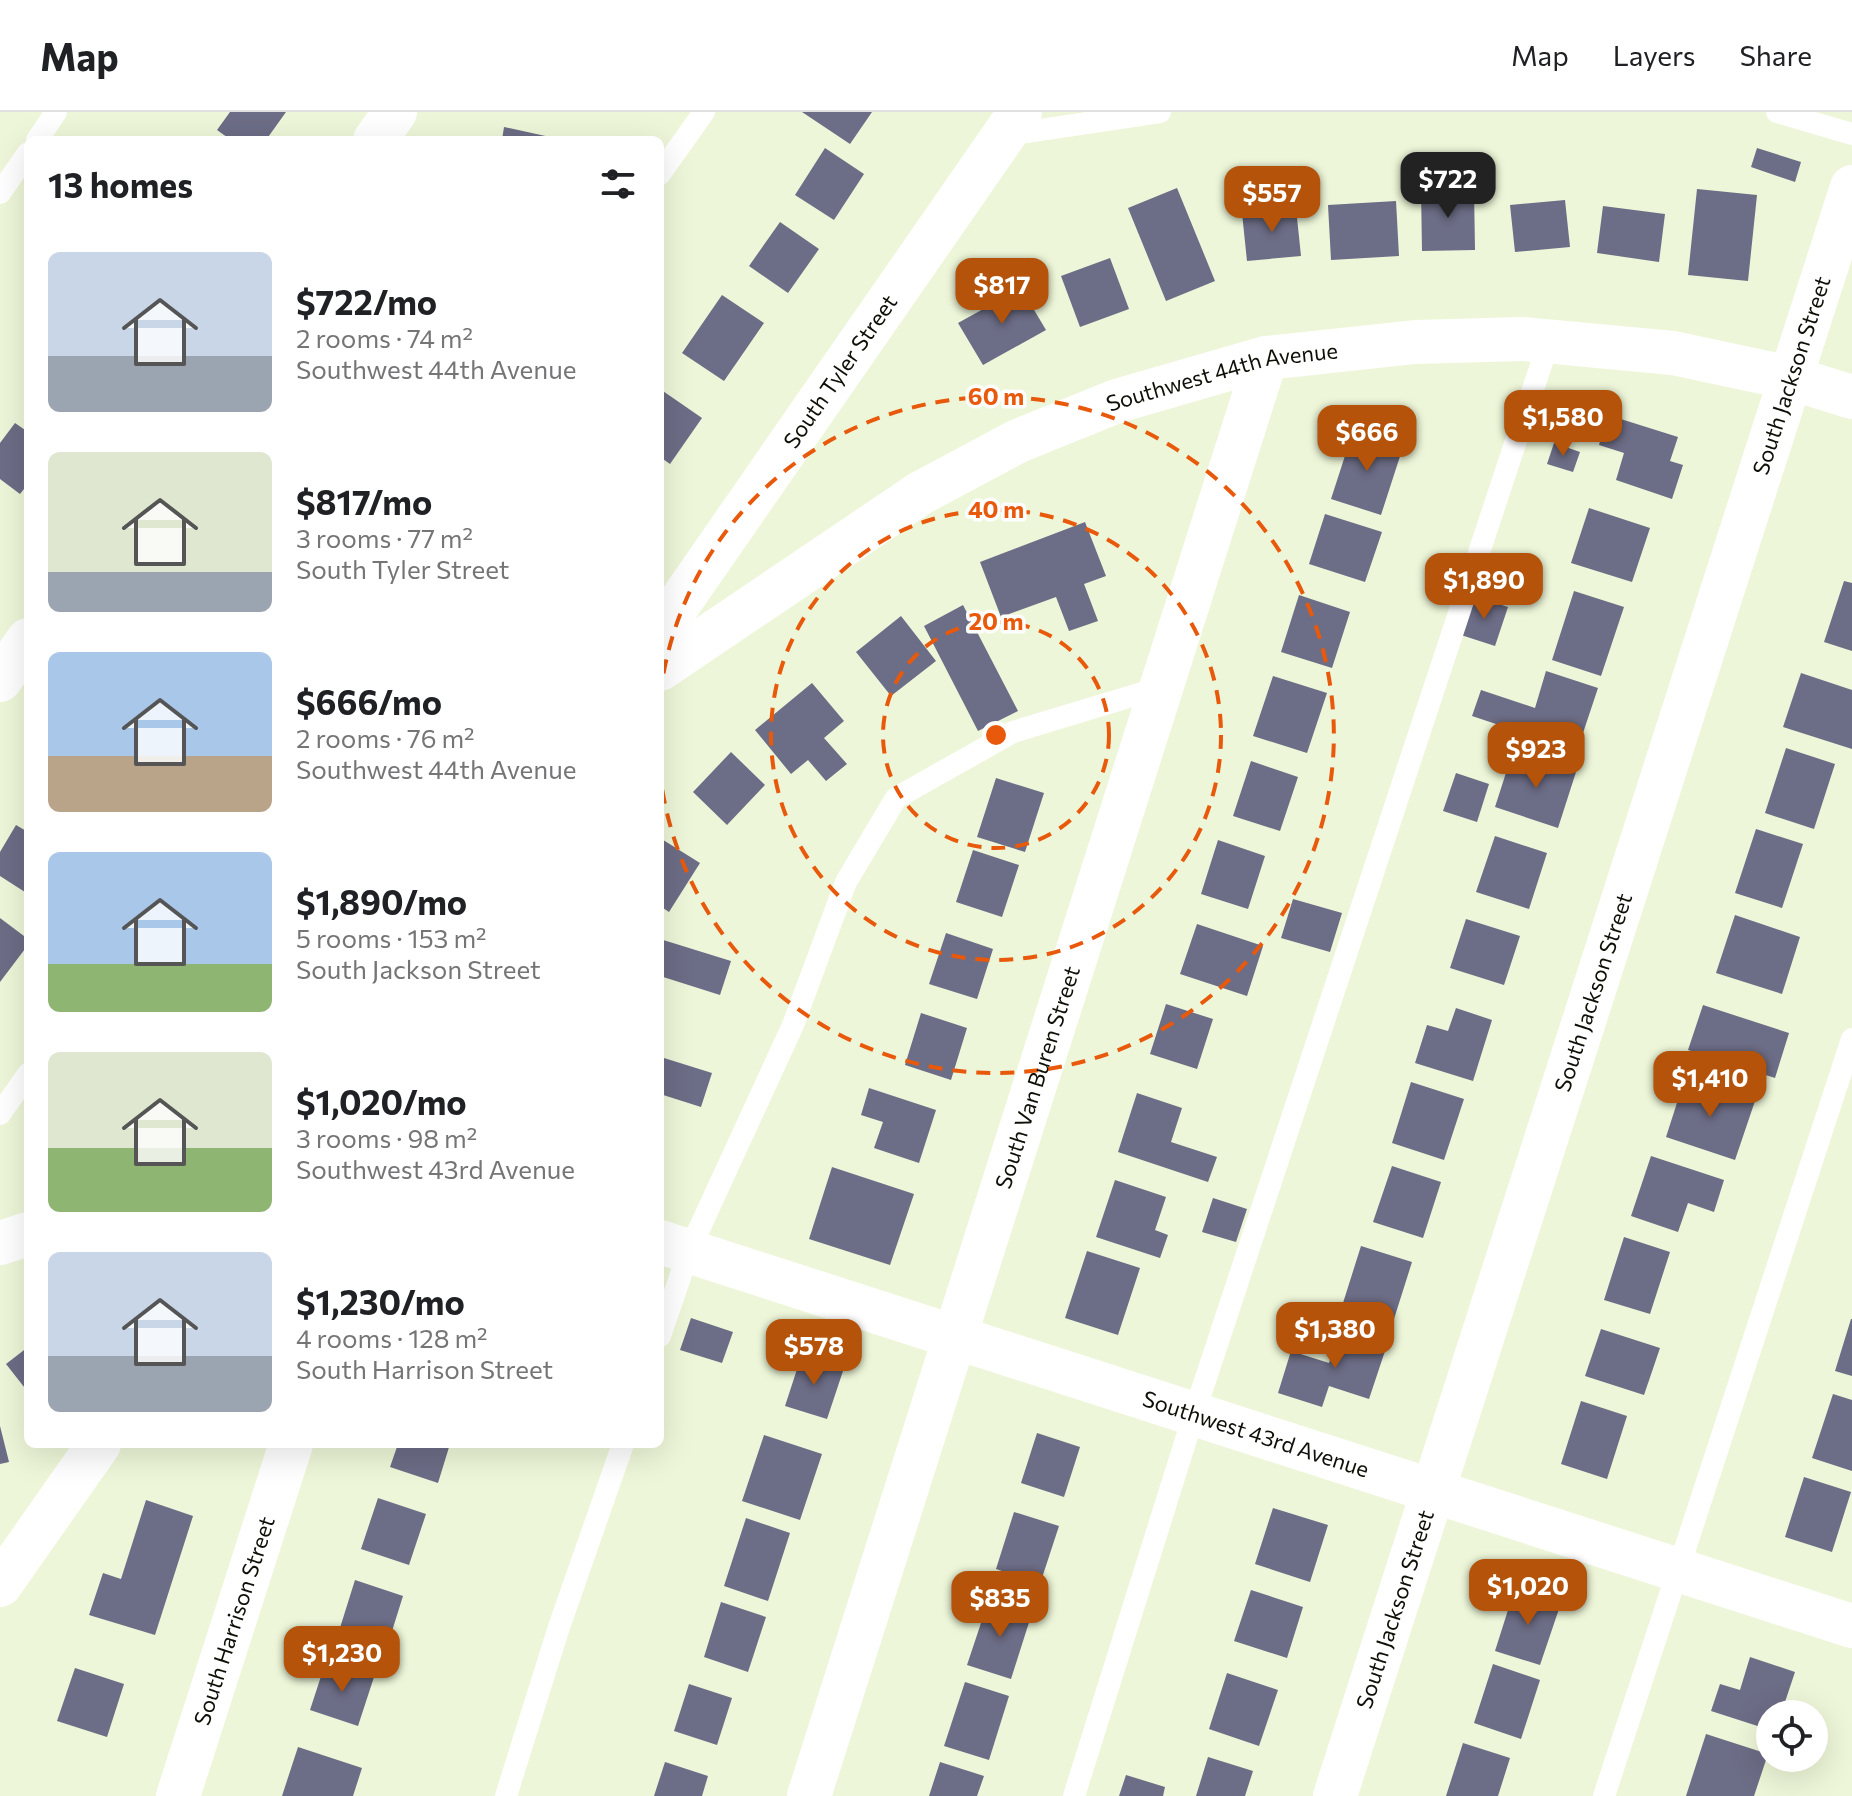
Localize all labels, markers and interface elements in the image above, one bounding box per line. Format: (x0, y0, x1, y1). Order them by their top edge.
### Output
text: Map (40, 32, 119, 79)
text: Map (1511, 38, 1569, 72)
text: Layers (1613, 38, 1695, 72)
text: Share (1739, 38, 1812, 72)
pin: $722 (1401, 152, 1495, 220)
icon: filters (596, 162, 640, 206)
text: $722 (1419, 162, 1477, 193)
text: 13 homes (48, 163, 193, 205)
pin: $557 (1225, 166, 1319, 234)
text: $557 (1242, 176, 1302, 207)
pin: $817 (955, 258, 1049, 326)
text: $817 (973, 268, 1031, 299)
street label: South Jackson Street (1746, 273, 1835, 478)
text: $722/mo (296, 280, 437, 322)
icon: home (112, 284, 208, 380)
street label: South Tyler Street (777, 289, 902, 453)
text: 2 rooms · 74 m² (296, 322, 473, 353)
street label: Southwest 44th Avenue (1102, 336, 1339, 417)
text: Southwest 44th Avenue (296, 353, 576, 384)
text: 60 m (968, 381, 1024, 410)
pin: $1,580 (1498, 390, 1628, 458)
text: $1,580 (1522, 400, 1604, 431)
pin: $666 (1320, 405, 1414, 473)
text: $666 (1335, 415, 1399, 446)
text: $817/mo (296, 480, 432, 522)
icon: home (112, 484, 208, 580)
text: 40 m (968, 494, 1024, 523)
text: 3 rooms · 77 m² (296, 522, 473, 553)
text: South Tyler Street (296, 553, 509, 584)
pin: $1,890 (1419, 553, 1549, 621)
text: $1,890 (1443, 563, 1525, 594)
text: 20 m (969, 606, 1023, 635)
text: $666/mo (296, 680, 442, 722)
icon: home (112, 684, 208, 780)
centre of rings (982, 721, 1010, 749)
text: 2 rooms · 76 m² (296, 722, 475, 753)
pin: $923 (1489, 722, 1583, 790)
text: $923 (1506, 732, 1566, 763)
text: Southwest 44th Avenue (296, 753, 576, 784)
text: $1,890/mo (296, 880, 467, 922)
icon: home (112, 884, 208, 980)
street label: South Jackson Street (1548, 890, 1637, 1095)
text: 5 rooms · 153 m² (296, 922, 487, 953)
text: South Jackson Street (296, 953, 541, 984)
street label: South Van Buren Street (989, 963, 1085, 1192)
pin: $1,410 (1645, 1051, 1775, 1119)
text: $1,410 (1671, 1061, 1749, 1092)
text: $1,020/mo (296, 1080, 467, 1122)
icon: home (112, 1084, 208, 1180)
text: 3 rooms · 98 m² (296, 1122, 477, 1153)
text: Southwest 43rd Avenue (296, 1153, 575, 1184)
text: $1,230/mo (296, 1280, 465, 1322)
icon: home (112, 1284, 208, 1380)
pin: $1,380 (1270, 1302, 1400, 1370)
text: $1,380 (1294, 1312, 1376, 1343)
pin: $578 (767, 1319, 861, 1387)
text: 4 rooms · 128 m² (296, 1322, 488, 1353)
text: $578 (784, 1329, 844, 1360)
text: South Harrison Street (296, 1353, 553, 1384)
street label: Southwest 43rd Avenue (1139, 1384, 1373, 1483)
street label: South Jackson Street (1350, 1506, 1439, 1712)
street label: South Harrison Street (188, 1513, 280, 1728)
pin: $1,020 (1463, 1559, 1593, 1627)
text: $1,020 (1487, 1569, 1569, 1600)
pin: $835 (953, 1571, 1047, 1639)
text: $835 (969, 1581, 1031, 1612)
pin: $1,230 (277, 1626, 407, 1694)
text: $1,230 (302, 1636, 382, 1667)
map controls (1756, 1700, 1828, 1772)
button: locate (1756, 1700, 1828, 1772)

